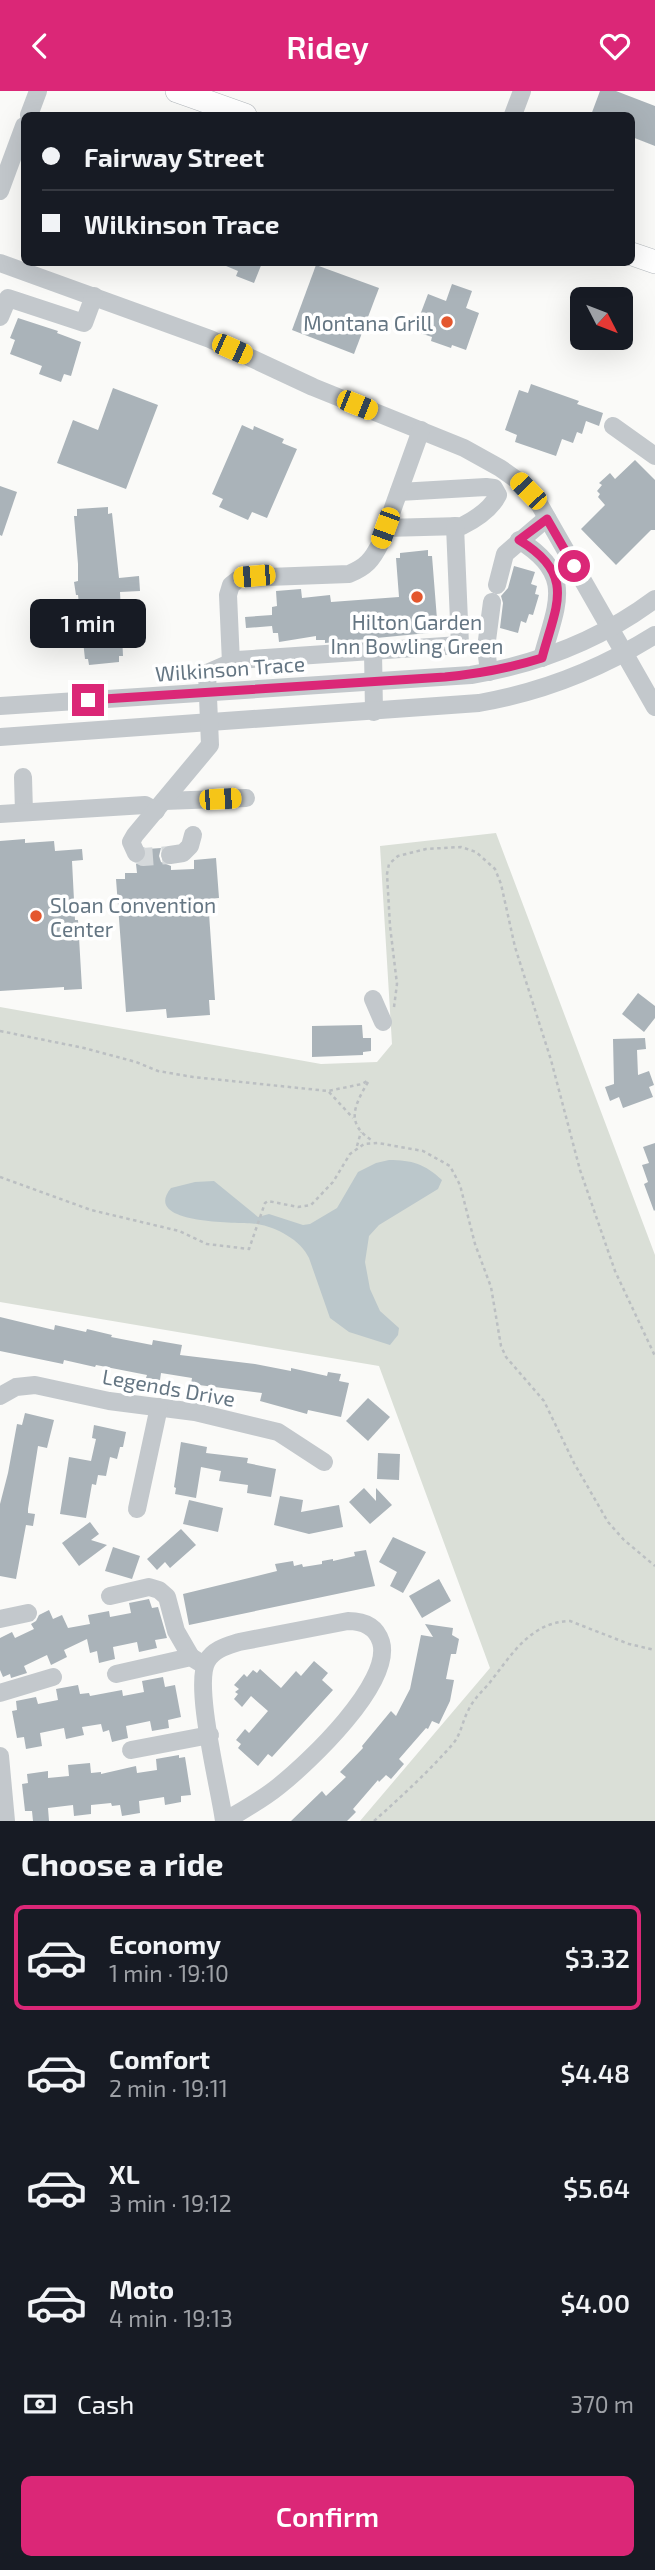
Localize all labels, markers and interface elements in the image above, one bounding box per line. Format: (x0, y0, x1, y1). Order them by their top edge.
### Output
icon: back (21, 27, 59, 65)
text: Ridey (286, 27, 369, 65)
icon: heart (596, 27, 634, 65)
text: Fairway Street (84, 141, 264, 172)
text: Wilkinson Trace (84, 208, 279, 239)
north arrow (570, 287, 634, 350)
map controls (570, 287, 633, 350)
place label: Montana Grill (303, 310, 434, 335)
marker: Montana Grill (439, 314, 455, 330)
car (209, 331, 256, 367)
car (334, 387, 381, 423)
car (506, 469, 551, 513)
car (368, 505, 403, 551)
route start (558, 550, 590, 582)
car (233, 564, 276, 588)
marker: Hilton Garden Inn Bowling Green (409, 589, 425, 605)
callout: 1 min (30, 599, 146, 647)
text: 1 min (61, 609, 115, 637)
place label: Hilton Garden Inn Bowling Green (331, 609, 503, 658)
street label: Wilkinson Trace (154, 650, 306, 686)
route end (72, 684, 104, 716)
car (199, 787, 242, 811)
place label: Sloan Convention Center (50, 892, 216, 941)
marker: Sloan Convention Center (28, 908, 44, 924)
street label: Legends Drive (101, 1363, 237, 1411)
text: Choose a ride (21, 1844, 224, 1882)
icon: car (25, 1926, 88, 1989)
text: Economy (109, 1928, 221, 1959)
text: $3.32 (565, 1942, 630, 1973)
text: 1 min · 19:10 (109, 1959, 229, 1987)
icon: car (25, 2041, 88, 2104)
text: Comfort (109, 2043, 210, 2074)
text: $4.48 (560, 2057, 630, 2088)
text: 2 min · 19:11 (109, 2074, 228, 2102)
icon: car (25, 2156, 88, 2219)
text: XL (109, 2158, 140, 2189)
text: $5.64 (563, 2172, 630, 2203)
text: 3 min · 19:12 (109, 2189, 232, 2217)
icon: car (25, 2271, 88, 2334)
text: Moto (109, 2273, 174, 2304)
text: $4.00 (560, 2287, 630, 2318)
text: 4 min · 19:13 (109, 2304, 233, 2332)
icon: cash (21, 2385, 59, 2423)
text: Cash (77, 2388, 134, 2419)
text: 370 m (570, 2390, 634, 2418)
button: Confirm (21, 2476, 634, 2556)

